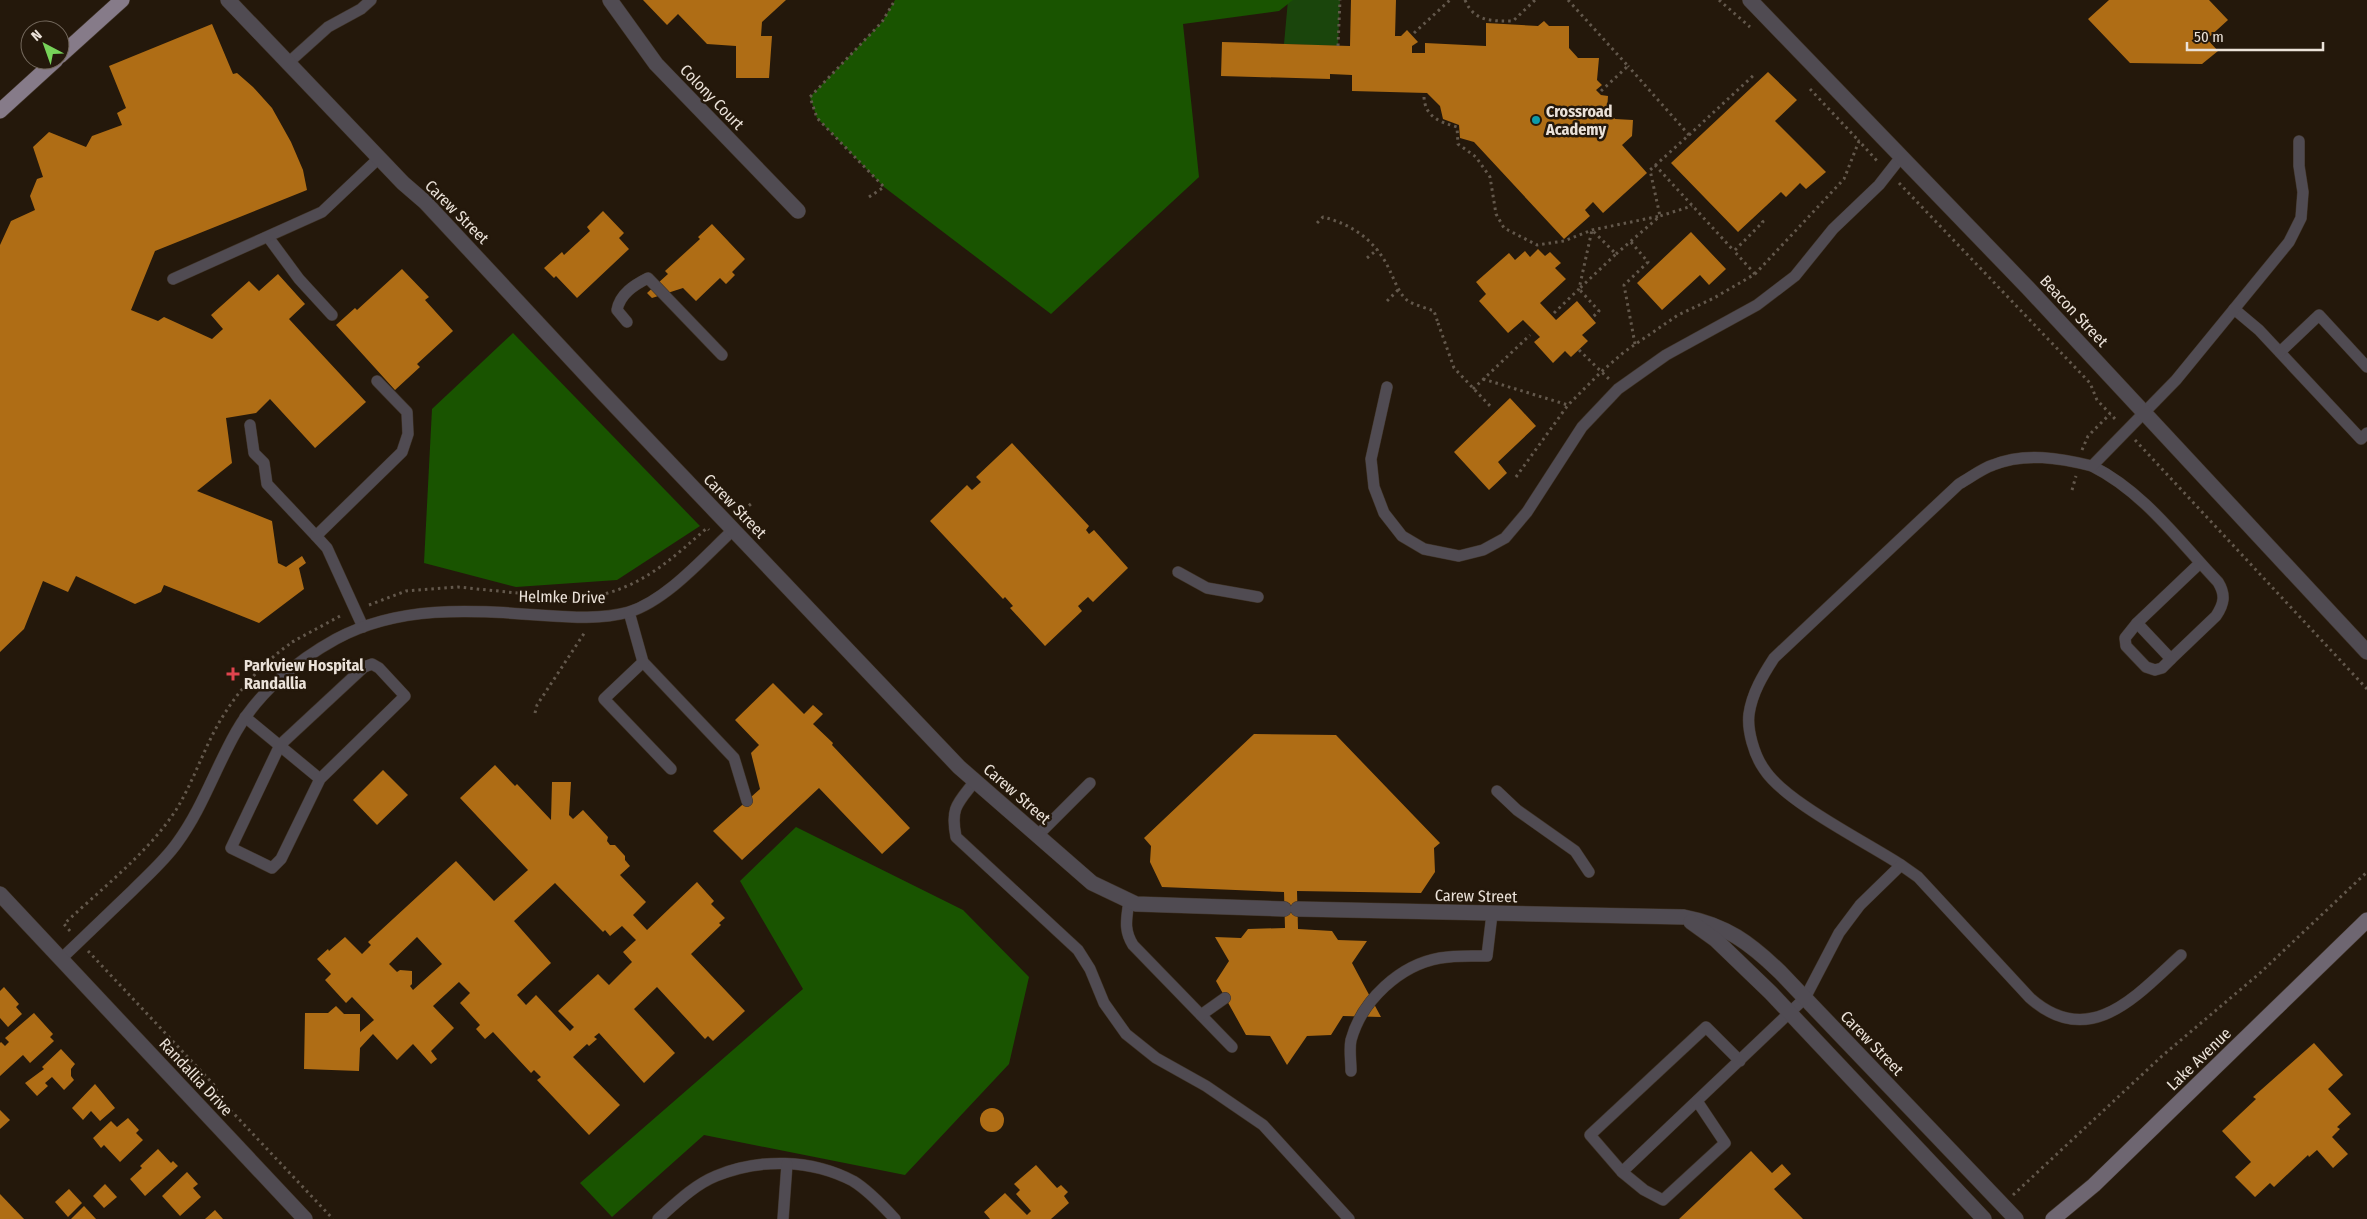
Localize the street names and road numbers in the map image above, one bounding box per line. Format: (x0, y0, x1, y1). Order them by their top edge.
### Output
street label: Colony Court (676, 60, 748, 134)
street label: Carew Street (421, 176, 493, 248)
street label: Beacon Street (2036, 271, 2112, 351)
street label: Carew Street (700, 470, 771, 543)
street label: Helmke Drive (518, 587, 606, 607)
street label: Carew Street (980, 760, 1055, 829)
street label: Carew Street (1435, 886, 1518, 906)
street label: Carew Street (1837, 1007, 1908, 1080)
street label: Lake Avenue (2163, 1024, 2235, 1094)
street label: Randallia Drive (155, 1034, 237, 1120)

